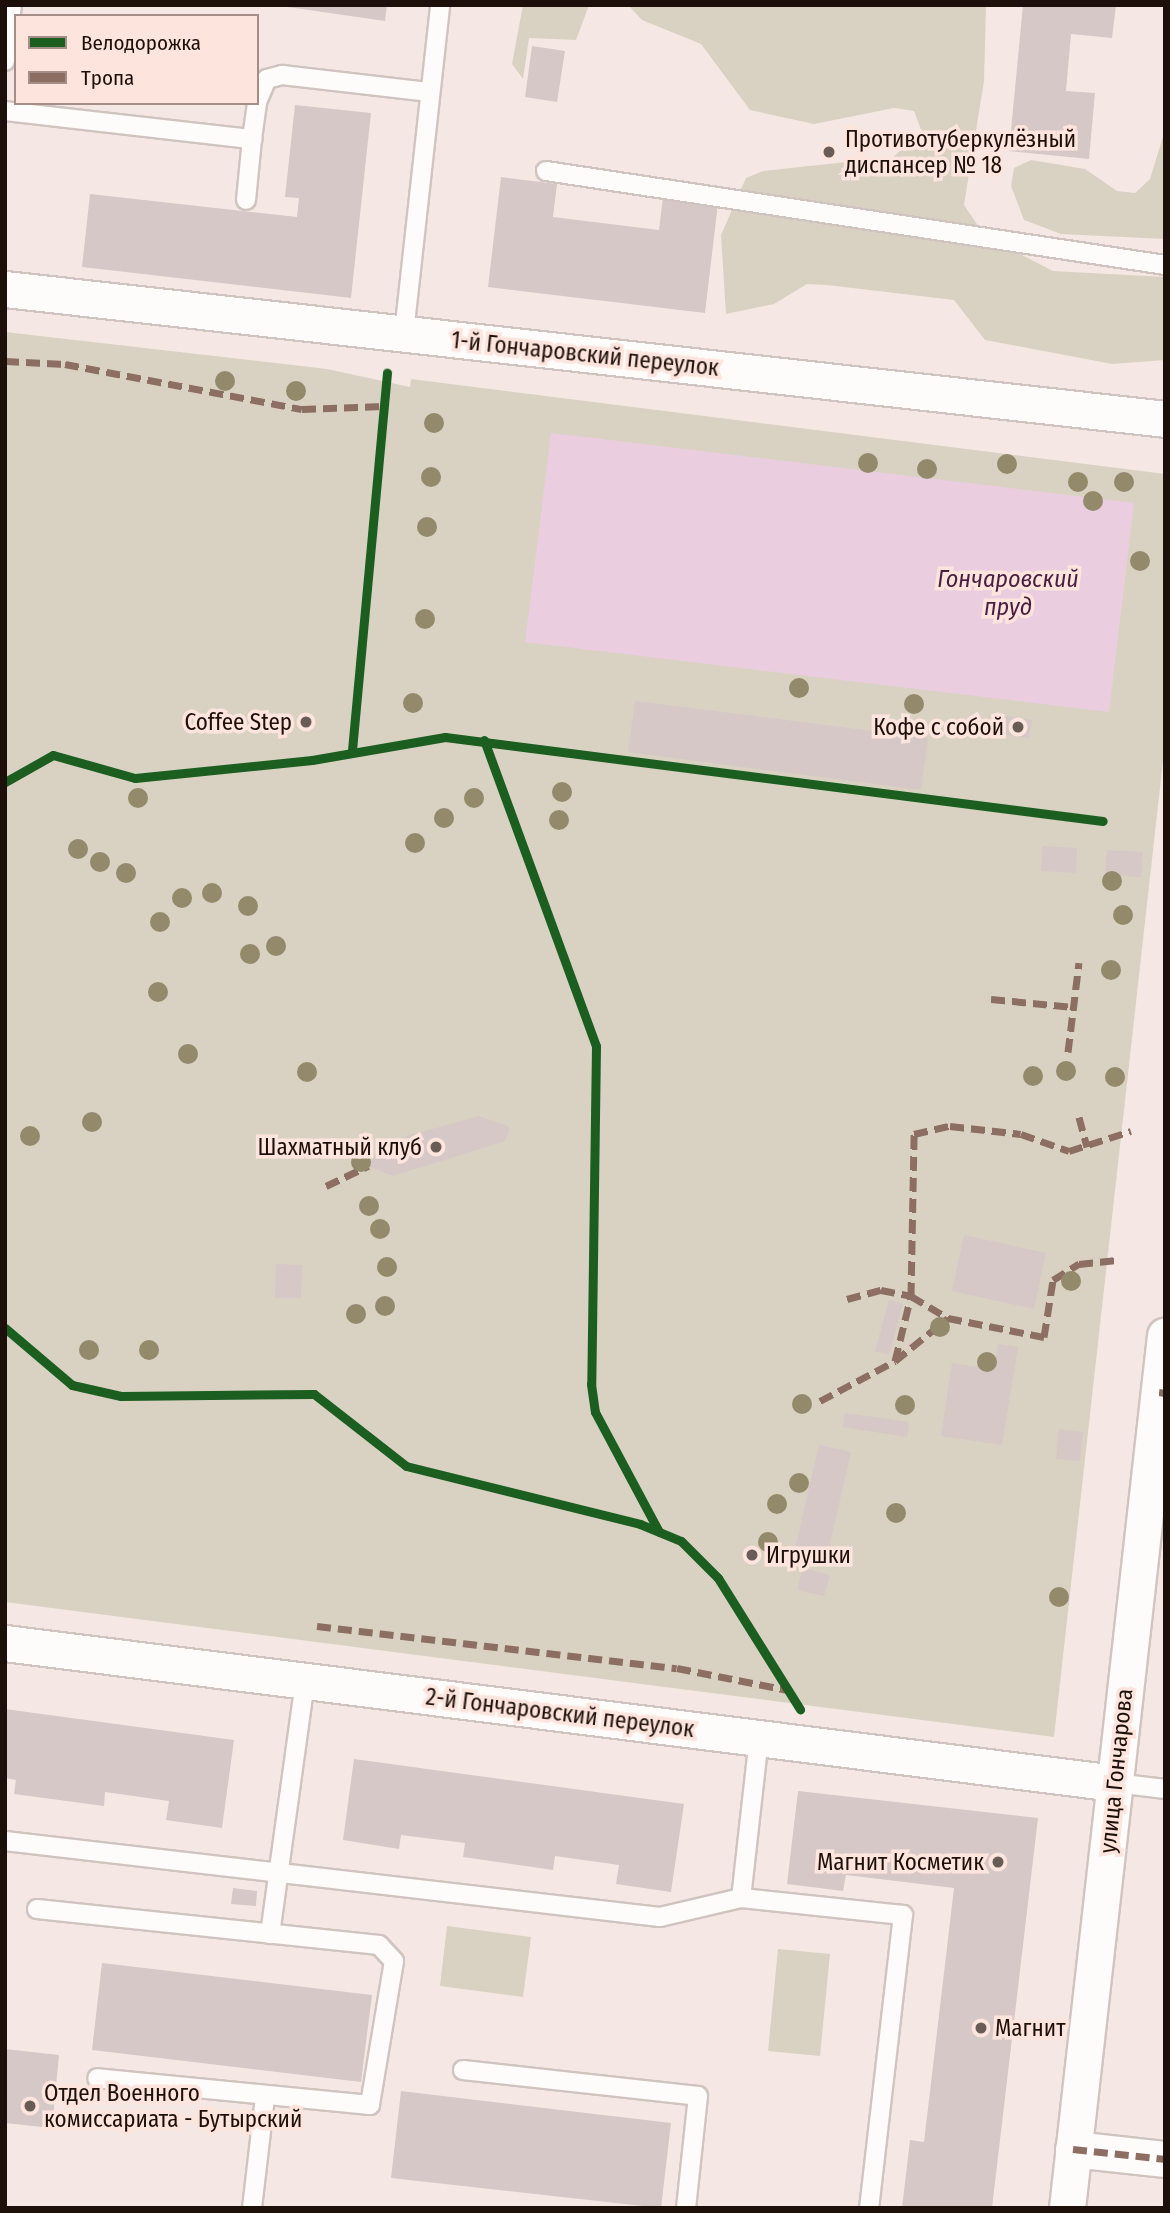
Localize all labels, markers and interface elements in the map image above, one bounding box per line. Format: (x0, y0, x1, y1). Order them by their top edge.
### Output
legend (14, 14, 259, 105)
text: Велодорожка (81, 30, 201, 56)
text: Тропа (81, 65, 134, 91)
place label: Противотуберкулёзный диспансер № 18 (845, 125, 1076, 179)
marker: Противотуберкулёзный диспансер № 18 (819, 142, 839, 162)
street label: 1-й Гончаровский переулок (450, 326, 720, 382)
water label: Гончаровский пруд (937, 566, 1079, 622)
place label: Coffee Step (185, 708, 292, 736)
place label: Кофе с собой (873, 713, 1004, 741)
marker: Coffee Step (298, 714, 314, 730)
marker: Кофе с собой (1010, 719, 1026, 735)
place label: Шахматный клуб (257, 1133, 422, 1161)
marker: Шахматный клуб (428, 1139, 444, 1155)
place label: Игрушки (766, 1541, 851, 1569)
marker: Игрушки (744, 1547, 760, 1563)
street label: 2-й Гончаровский переулок (424, 1683, 696, 1743)
street label: улица Гончарова (1094, 1687, 1138, 1855)
place label: Магнит Косметик (817, 1848, 984, 1876)
marker: Магнит Косметик (990, 1854, 1006, 1870)
place label: Магнит (995, 2014, 1065, 2042)
marker: Магнит (973, 2020, 989, 2036)
place label: Отдел Военного комиссариата - Бутырский (44, 2079, 302, 2133)
marker: Отдел Военного комиссариата - Бутырский (22, 2098, 38, 2114)

